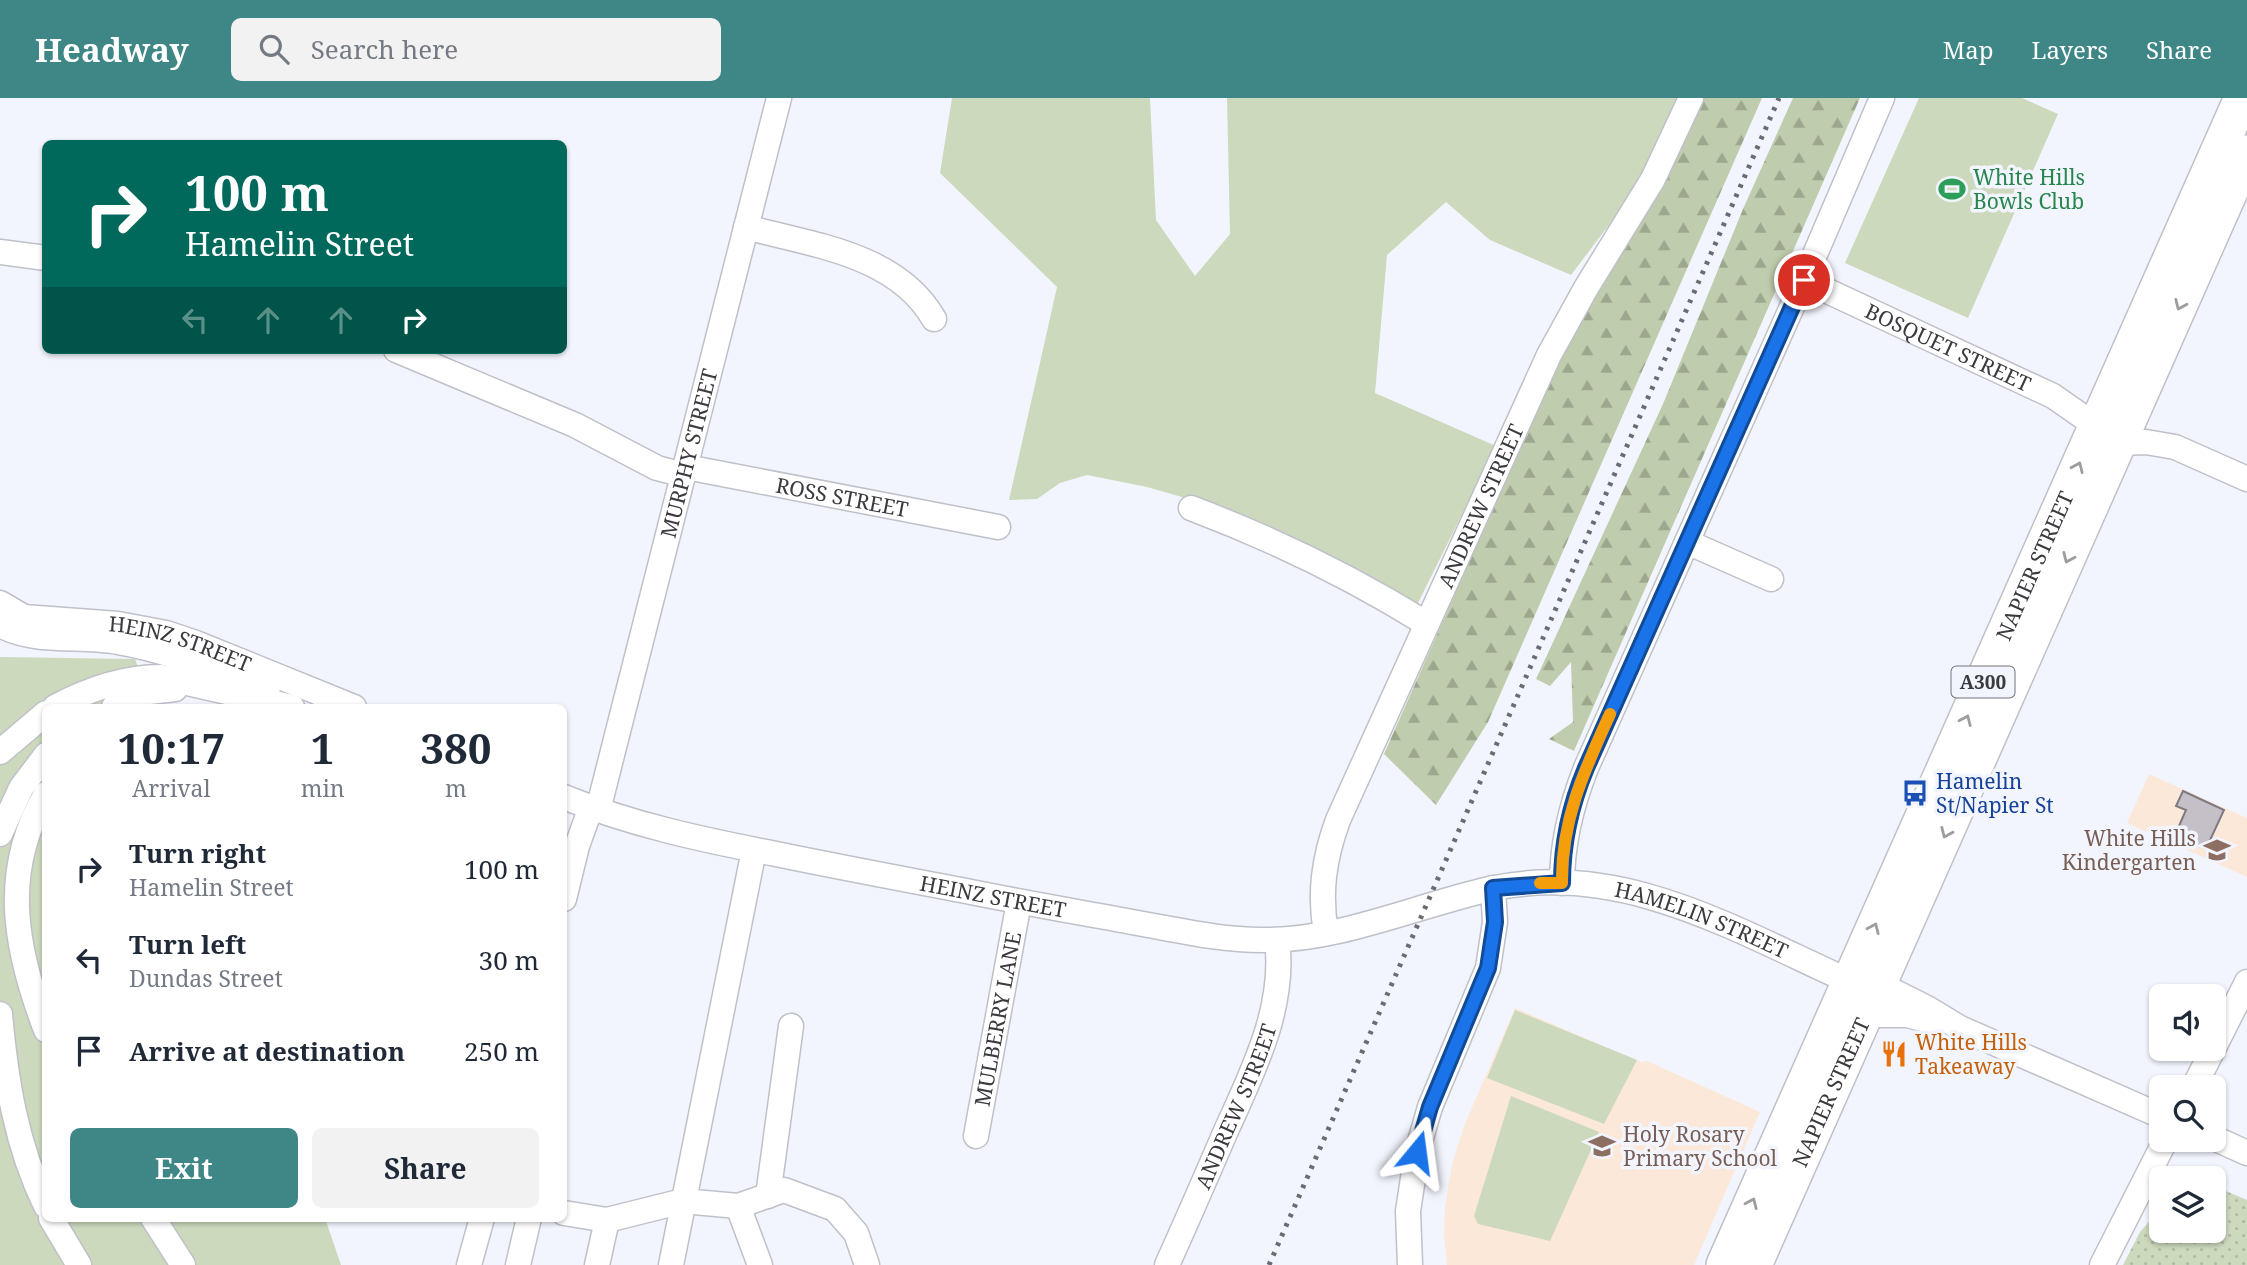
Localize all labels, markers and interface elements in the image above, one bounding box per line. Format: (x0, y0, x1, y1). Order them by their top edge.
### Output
search box (231, 18, 721, 81)
text: Headway (35, 27, 189, 72)
icon: search (255, 30, 293, 68)
text: Search here (311, 31, 458, 67)
text: Map (1943, 33, 1994, 66)
text: Layers (2032, 33, 2108, 66)
text: Share (2146, 33, 2212, 66)
text: 100 m (185, 159, 329, 225)
place label: White Hills Bowls Club (1973, 163, 2085, 215)
icon: right (70, 168, 161, 259)
sports icon: White Hills Bowls Club (1937, 174, 1967, 204)
text: Hamelin Street (185, 222, 414, 265)
pin (1774, 250, 1834, 310)
icon: arrive (1785, 261, 1823, 299)
street label: BOSQUET STREET (1861, 297, 2036, 398)
one-way arrow (2174, 298, 2188, 310)
icon: left (176, 301, 214, 339)
icon: ahead (249, 301, 287, 339)
icon: ahead (322, 301, 360, 339)
icon: right (395, 301, 433, 339)
street label: MURPHY STREET (654, 366, 724, 541)
street label: ANDREW STREET (1431, 419, 1530, 592)
one-way arrow (2070, 462, 2084, 474)
street label: ROSS STREET (774, 471, 911, 523)
street label: NAPIER STREET (1989, 487, 2080, 645)
one-way arrow (2062, 550, 2076, 563)
street label: HEINZ STREET (108, 609, 256, 678)
road number: A300 (1952, 666, 2014, 698)
one-way arrow (1958, 715, 1972, 727)
text: 10:17 (118, 719, 225, 776)
text: 1 (311, 719, 335, 776)
text: 380 (420, 719, 491, 776)
place label: Hamelin St/Napier St (1936, 767, 2054, 819)
text: Arrival (132, 772, 211, 804)
text: min (301, 772, 345, 804)
text: m (445, 772, 467, 804)
bus stop icon: Hamelin St/Napier St (1900, 778, 1930, 808)
place label: White Hills Kindergarten (2062, 824, 2196, 876)
one-way arrow (1940, 826, 1954, 838)
text: Turn right (129, 835, 266, 871)
school or university icon: White Hills Kindergarten (2202, 835, 2232, 865)
icon: right (70, 850, 108, 888)
text: 100 m (464, 851, 539, 887)
street label: HEINZ STREET (918, 869, 1068, 924)
text: Hamelin Street (129, 871, 294, 903)
street label: HAMELIN STREET (1612, 875, 1793, 965)
one-way arrow (1866, 923, 1880, 935)
text: Turn left (129, 926, 246, 962)
street label: MULBERRY LANE (968, 929, 1027, 1109)
icon: left (70, 941, 108, 979)
text: 30 m (479, 942, 539, 978)
text: Dundas Street (129, 962, 283, 994)
map controls (2149, 984, 2226, 1243)
button: sound (2149, 984, 2226, 1061)
street label: NAPIER STREET (1785, 1013, 1876, 1171)
street label: ANDREW STREET (1188, 1020, 1283, 1193)
place label: White Hills Takeaway (1915, 1028, 2027, 1080)
icon: arrive (70, 1032, 108, 1070)
text: Arrive at destination (129, 1033, 405, 1069)
text: 250 m (464, 1033, 539, 1069)
restaurant icon: White Hills Takeaway (1879, 1039, 1909, 1069)
button: search (2149, 1075, 2226, 1152)
position arrow (1380, 1115, 1454, 1189)
place label: Holy Rosary Primary School (1623, 1120, 1778, 1172)
button: Exit (70, 1128, 298, 1208)
button: Share (312, 1128, 539, 1208)
school or university icon: Holy Rosary Primary School (1587, 1131, 1617, 1161)
button: layers (2149, 1166, 2226, 1243)
one-way arrow (1744, 1198, 1758, 1210)

